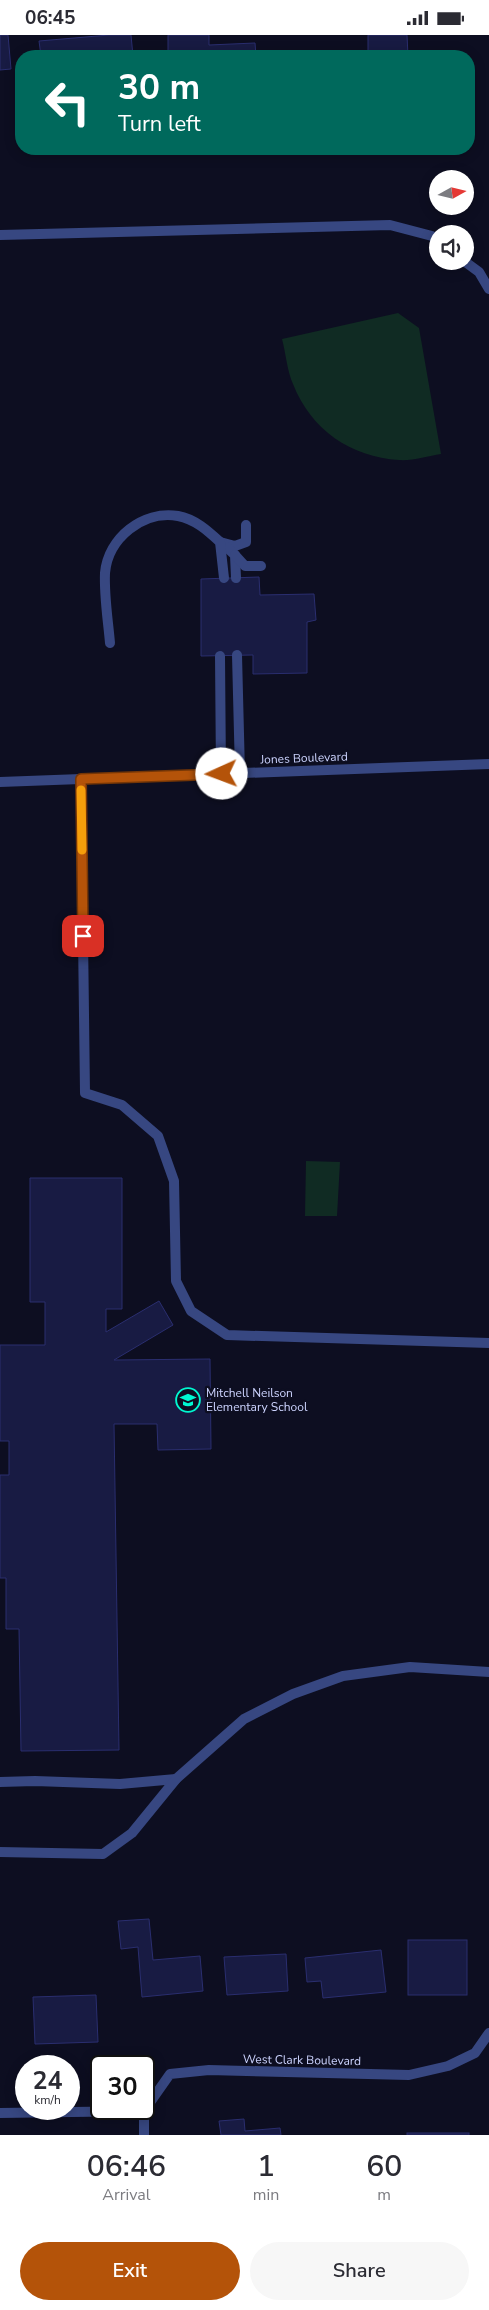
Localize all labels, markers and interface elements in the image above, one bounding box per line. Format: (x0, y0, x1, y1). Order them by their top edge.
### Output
text: 06:45 (25, 5, 75, 31)
text: 30 m (118, 64, 200, 111)
icon: left (35, 70, 100, 135)
text: Turn left (118, 109, 201, 139)
north arrow (429, 170, 474, 215)
map controls (429, 170, 474, 270)
button: sound (429, 225, 474, 270)
position arrow (195, 747, 247, 799)
street label: Jones Boulevard (259, 748, 348, 768)
pin (62, 915, 104, 957)
icon: arrive (69, 922, 97, 950)
place label: Mitchell Neilson Elementary School (206, 1385, 308, 1415)
school or university icon: Mitchell Neilson Elementary School (175, 1387, 201, 1413)
street label: West Clark Boulevard (243, 2051, 361, 2069)
speed limit sign: 30 (90, 2055, 155, 2120)
text: 24 (32, 2064, 63, 2098)
text: km/h (34, 2092, 61, 2108)
text: 06:46 (87, 2146, 166, 2187)
text: 1 (257, 2146, 275, 2187)
text: 60 (366, 2146, 402, 2187)
text: Arrival (102, 2184, 150, 2206)
text: min (253, 2184, 279, 2206)
text: m (377, 2184, 391, 2206)
button: Exit (20, 2242, 240, 2300)
button: Share (250, 2242, 469, 2300)

